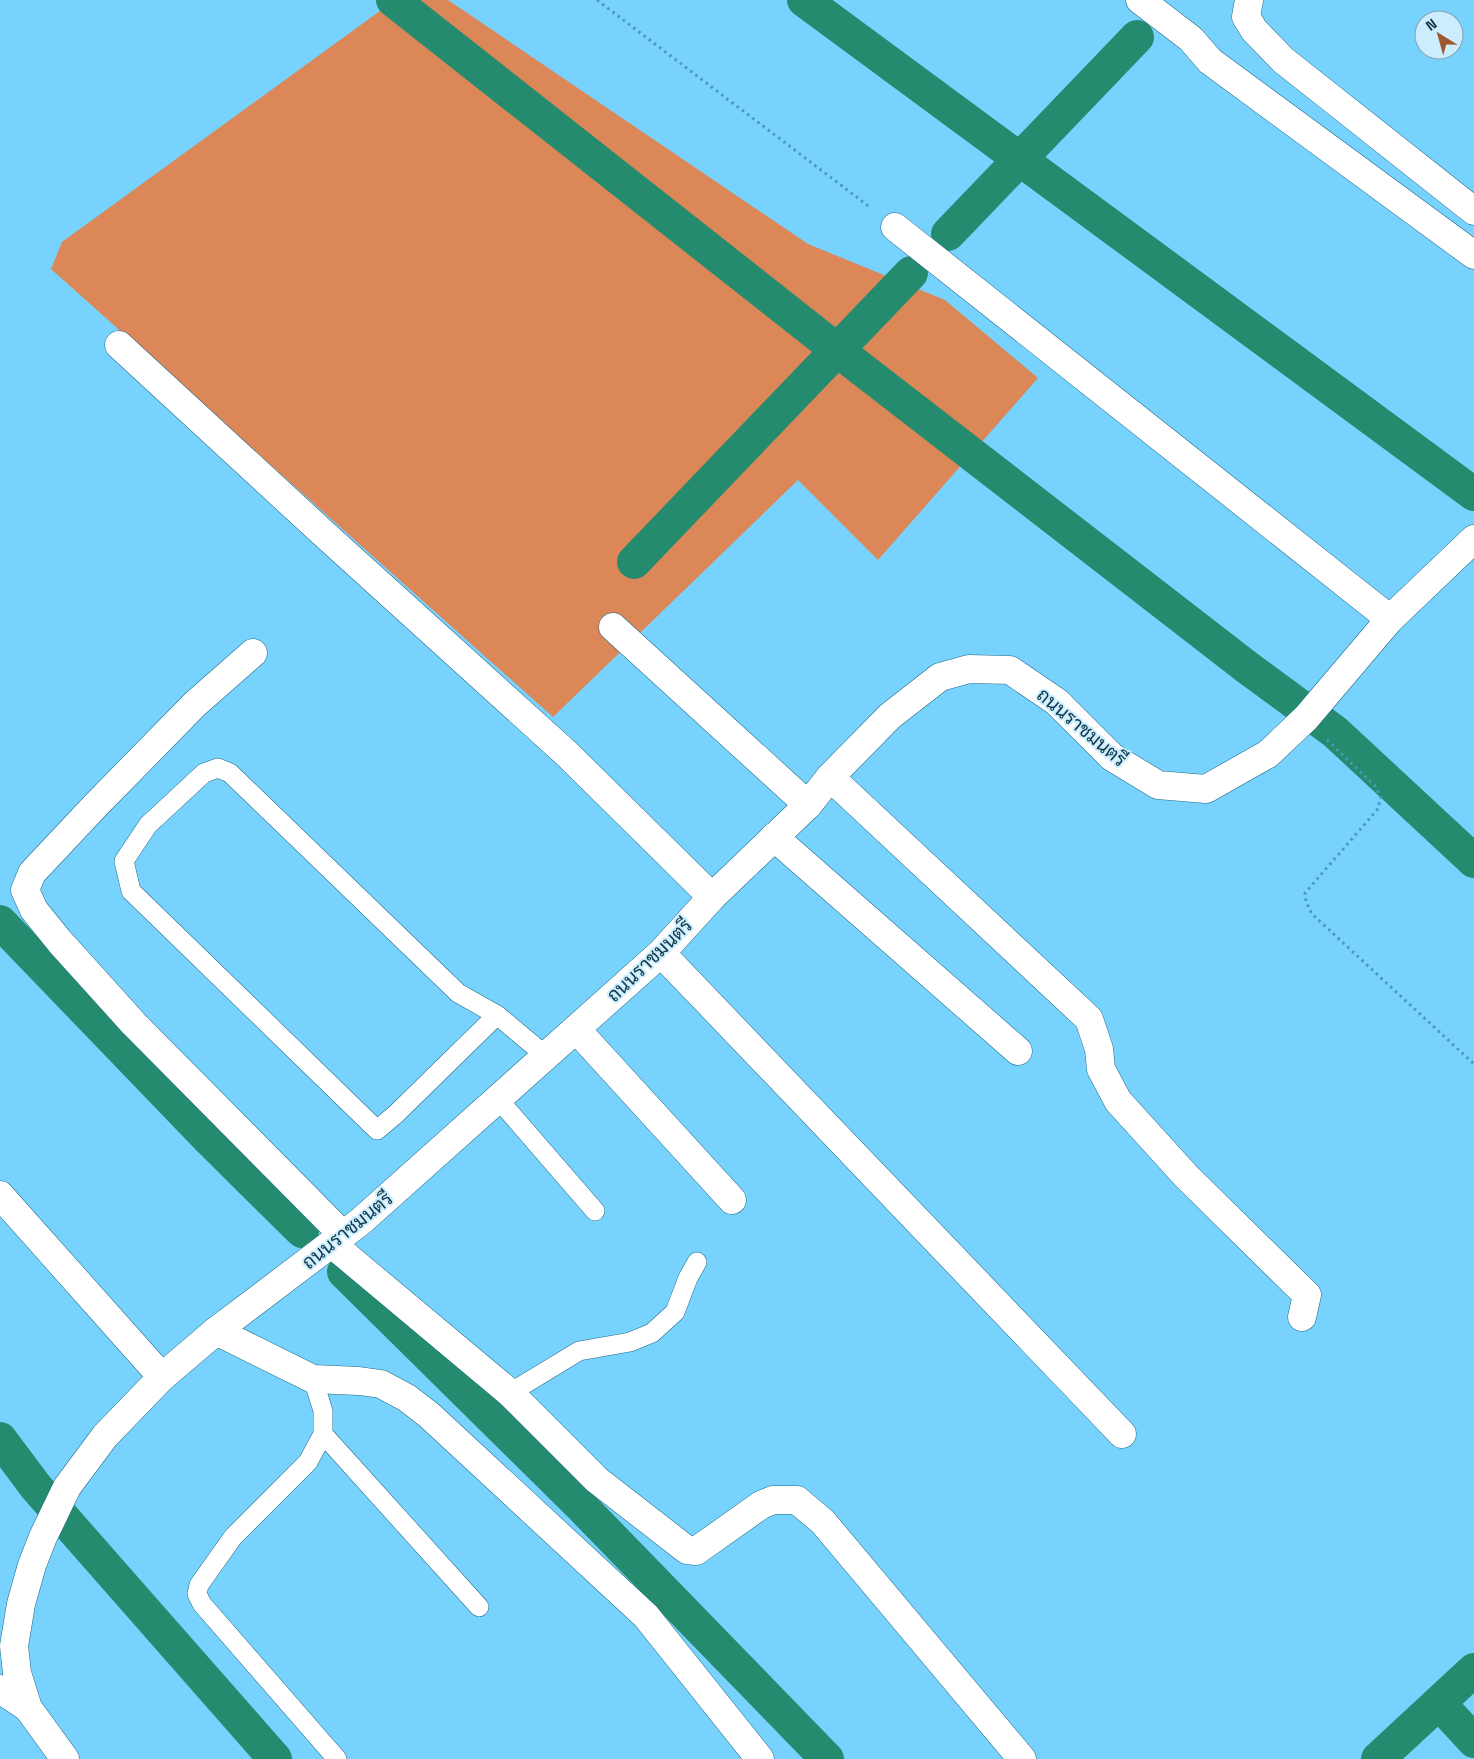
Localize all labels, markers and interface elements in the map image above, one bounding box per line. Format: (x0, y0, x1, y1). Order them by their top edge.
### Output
north arrow (1414, 10, 1464, 60)
text: N (1422, 15, 1440, 35)
street label: ถนนราชมนตรี (1032, 683, 1132, 772)
street label: ถนนราชมนตรี (601, 913, 697, 1007)
street label: ถนนราชมนตรี (297, 1186, 398, 1275)

